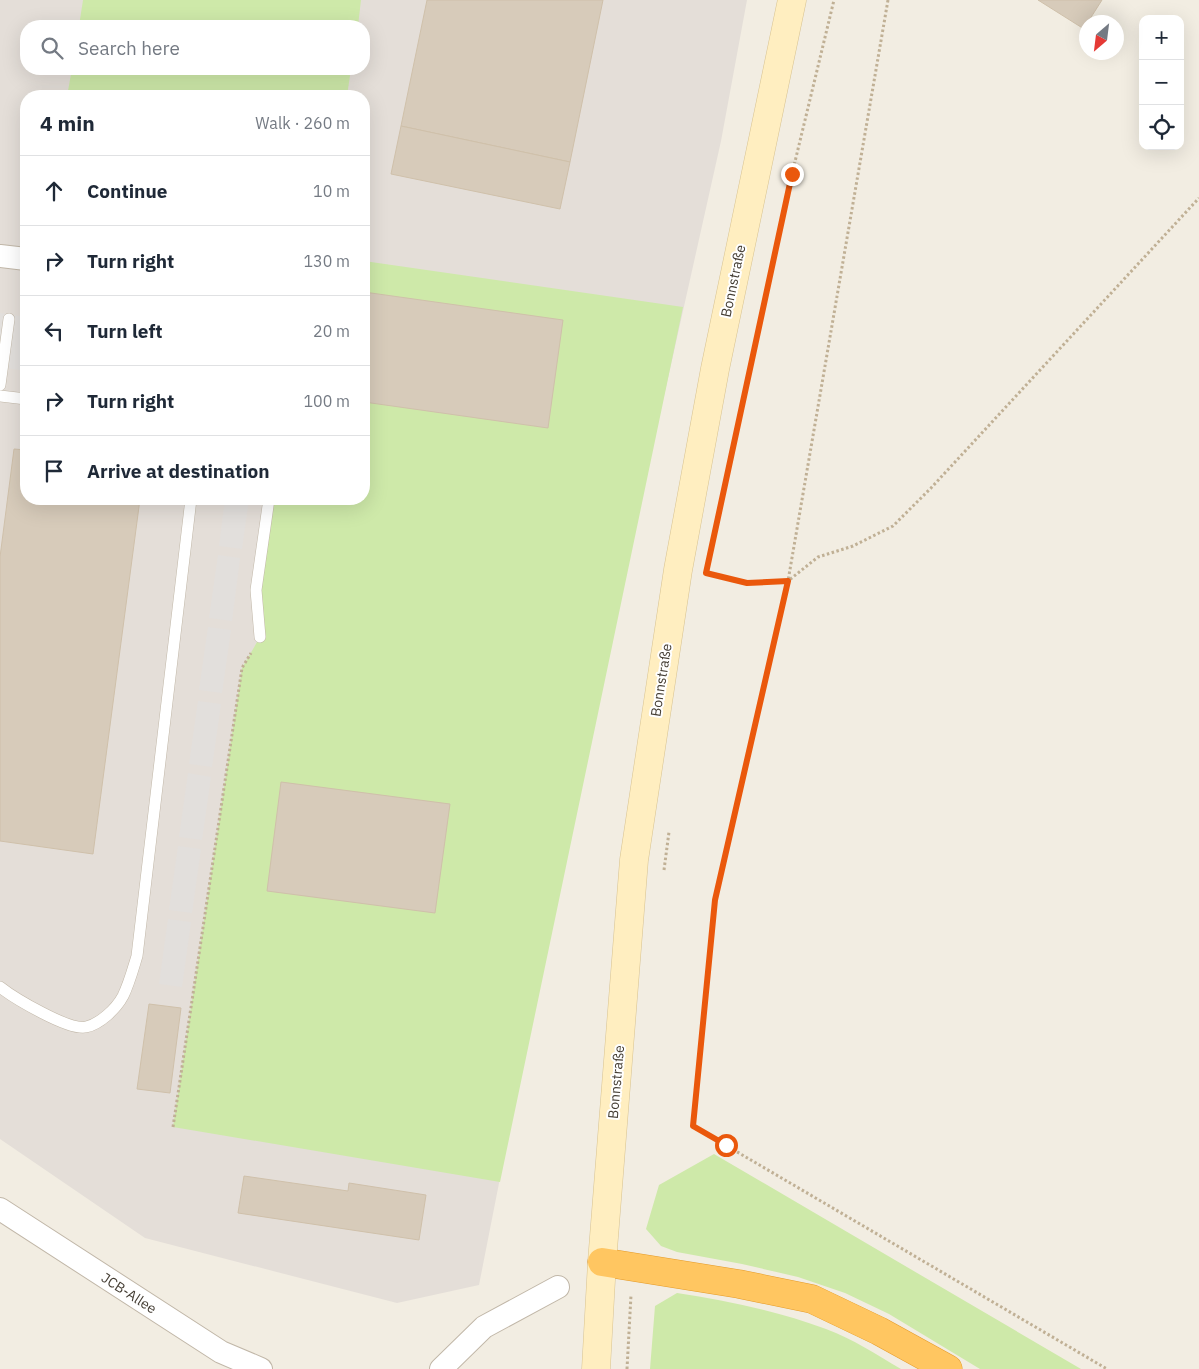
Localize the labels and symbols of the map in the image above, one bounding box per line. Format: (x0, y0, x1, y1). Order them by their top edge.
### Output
north arrow (1079, 15, 1124, 60)
route end (781, 163, 804, 186)
street label: Bonnstraße (717, 243, 750, 319)
street label: Bonnstraße (646, 642, 676, 718)
street label: Bonnstraße (604, 1044, 628, 1120)
route start (715, 1134, 738, 1157)
street label: JCB-Allee (98, 1269, 160, 1318)

